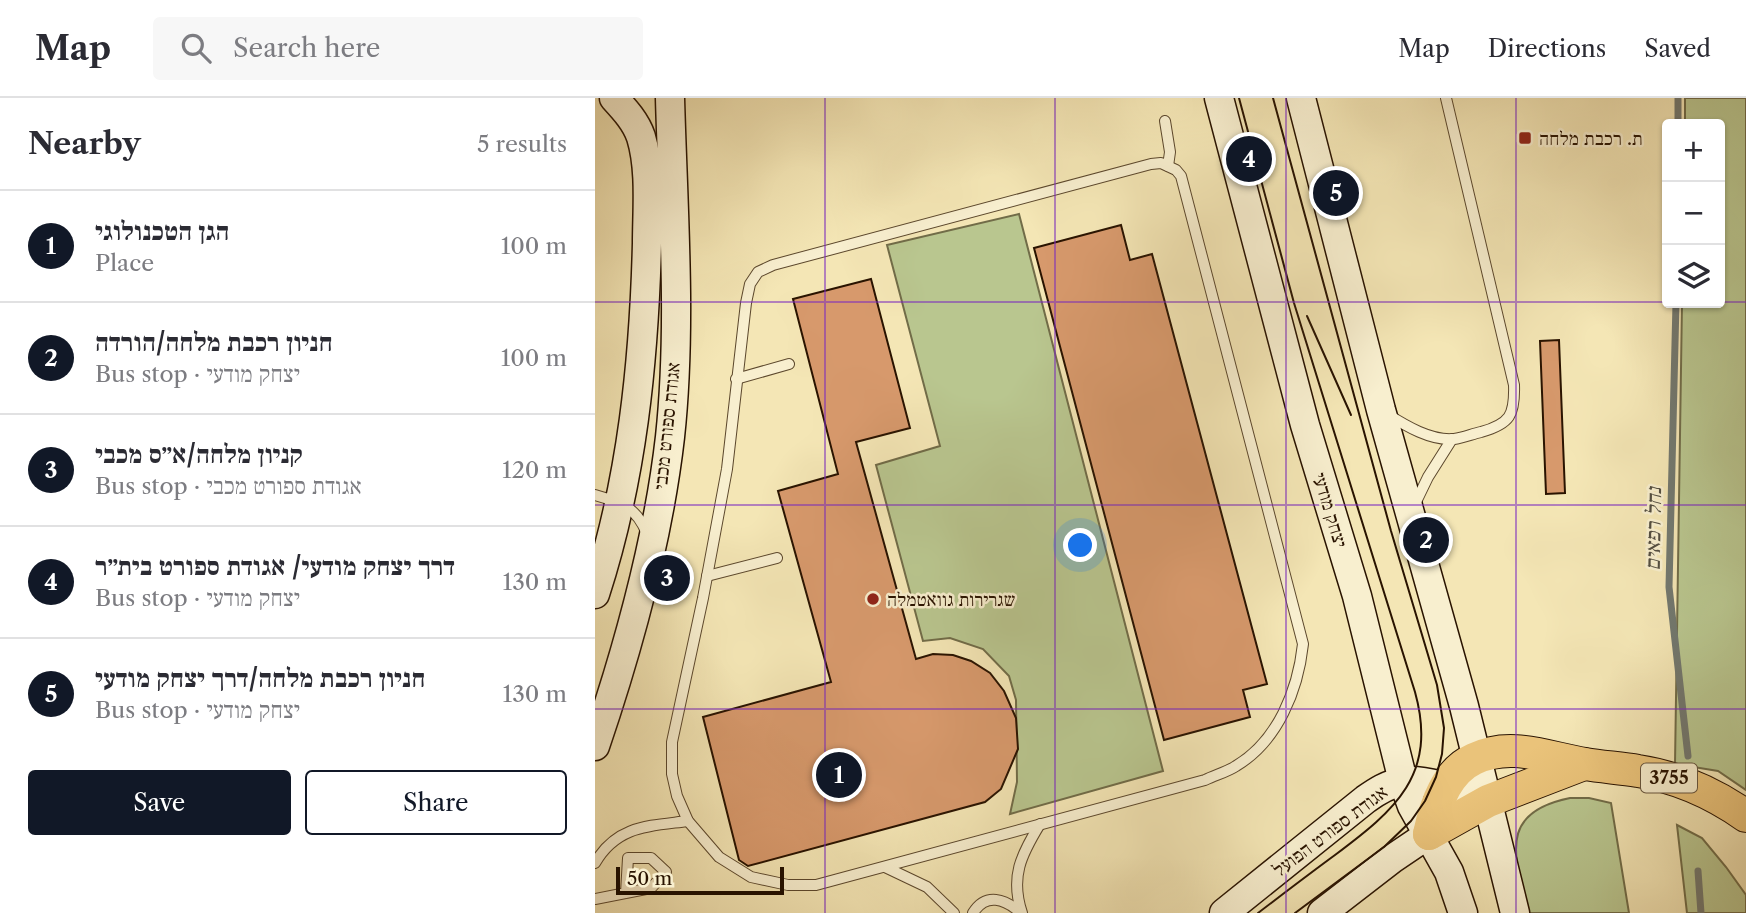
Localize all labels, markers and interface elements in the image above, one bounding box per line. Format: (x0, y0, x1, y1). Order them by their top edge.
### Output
search box (153, 17, 643, 80)
text: Map (35, 28, 111, 69)
icon: search (177, 29, 215, 67)
text: Search here (233, 32, 380, 64)
text: Map (1398, 34, 1450, 63)
text: Directions (1488, 34, 1606, 63)
text: Saved (1644, 34, 1711, 63)
map controls (1662, 119, 1725, 308)
button: + (1662, 119, 1725, 182)
text: Nearby (28, 125, 141, 162)
place label: ת. רכבת מלחה (1539, 127, 1643, 150)
text: 5 results (477, 130, 567, 158)
marker: ת. רכבת מלחה (1517, 130, 1533, 146)
pin: 4 (1226, 133, 1272, 185)
pin: 5 (1313, 167, 1359, 219)
button: − (1662, 182, 1725, 245)
text: הגן הטכנולוגי (95, 215, 229, 247)
text: 1 (46, 232, 56, 260)
text: 100 m (501, 232, 567, 260)
button: layers (1662, 245, 1725, 308)
text: Place (95, 249, 154, 277)
text: חניון רכבת מלחה/הורדה (95, 326, 332, 358)
text: 2 (44, 344, 58, 372)
text: 100 m (501, 344, 567, 372)
text: Bus stop · יצחק מודעי (95, 360, 300, 388)
street label: אגודת ספורט מכבי (649, 361, 685, 491)
text: קניון מלחה/א״ס מכבי (95, 438, 303, 470)
text: 3 (45, 456, 58, 484)
text: 120 m (502, 456, 567, 484)
street label: יצחק מודעי (1308, 470, 1352, 550)
text: Bus stop · אגודת ספורט מכבי (95, 472, 362, 500)
water label: נחל רפאים (1640, 485, 1666, 571)
pin: 2 (1403, 514, 1449, 566)
your location (1063, 528, 1097, 562)
text: דרך יצחק מודעי/ אגודת ספורט בית״ר (95, 550, 455, 582)
pin: 3 (644, 552, 690, 604)
text: 4 (44, 568, 58, 596)
text: 130 m (503, 568, 567, 596)
text: Bus stop · יצחק מודעי (95, 584, 300, 612)
place label: שגרירות גוואטמלה (887, 588, 1015, 611)
marker: שגרירות גוואטמלה (865, 591, 881, 607)
text: חניון רכבת מלחה/דרך יצחק מודעי (95, 662, 425, 694)
text: 5 (45, 680, 57, 708)
text: 130 m (503, 680, 567, 708)
text: Bus stop · יצחק מודעי (95, 696, 300, 724)
pin: 1 (816, 749, 862, 801)
road number: 3755 (1641, 764, 1697, 792)
button: Save (28, 770, 291, 835)
button: Share (305, 770, 567, 835)
street label: אגודת ספורט הפועל (1268, 780, 1392, 882)
scale bar (616, 864, 784, 896)
text: 50 m (627, 867, 672, 890)

